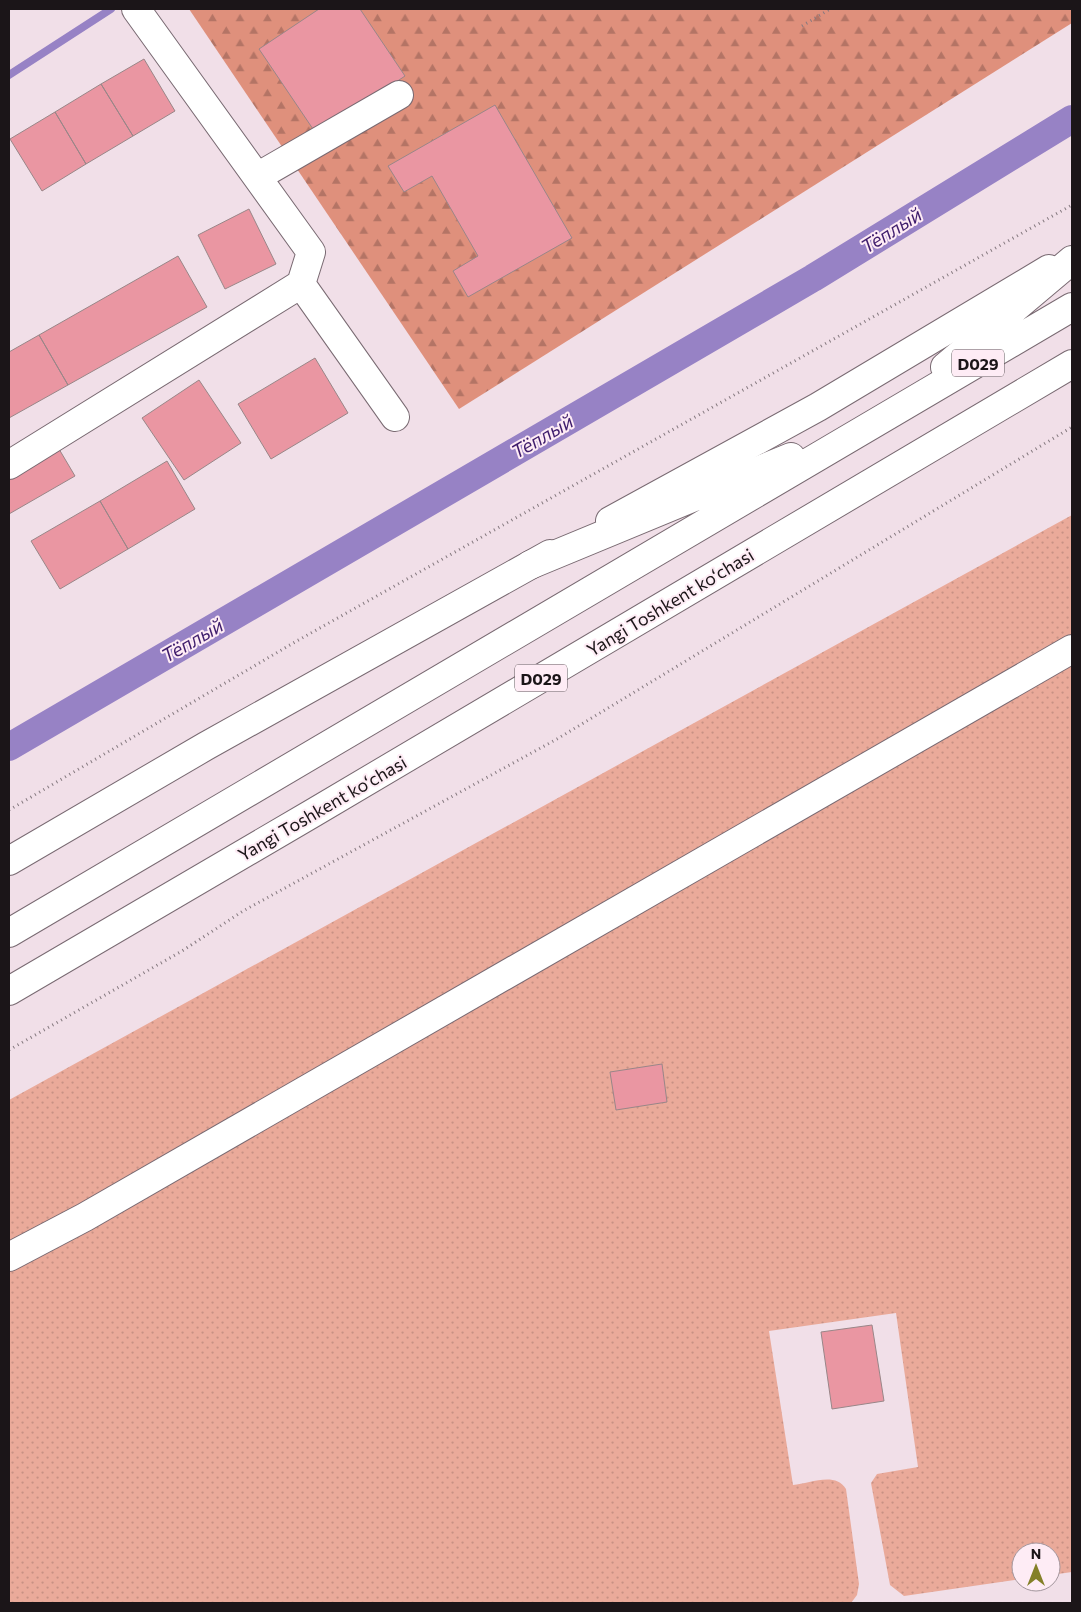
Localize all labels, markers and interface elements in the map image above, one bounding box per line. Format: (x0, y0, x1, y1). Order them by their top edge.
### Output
water label: Тёплый (856, 202, 926, 258)
road number: D029 (952, 349, 1004, 376)
water label: Тёплый (507, 409, 577, 463)
street label: Yangi Toshkent ko‘chasi (582, 543, 758, 661)
water label: Тёплый (157, 613, 227, 667)
road number: D029 (515, 664, 567, 691)
street label: Yangi Toshkent ko‘chasi (234, 751, 410, 865)
north arrow (1011, 1542, 1061, 1592)
text: N (1031, 1545, 1041, 1562)

